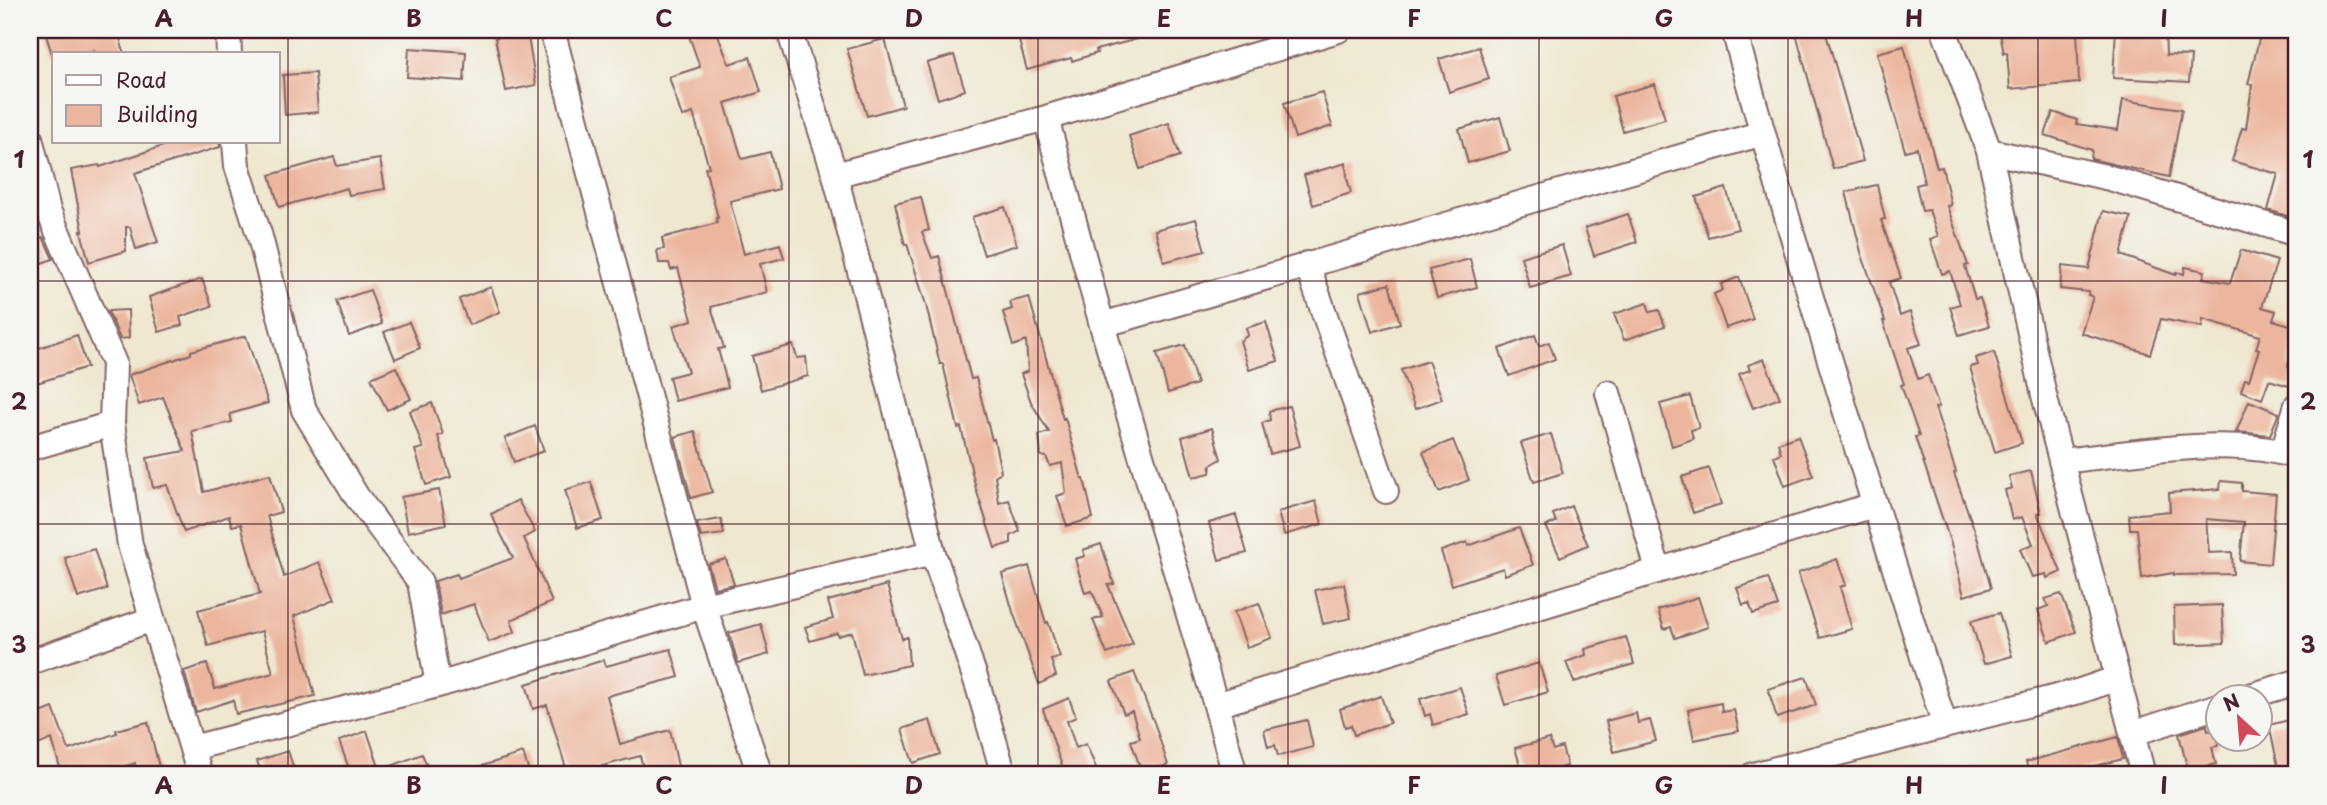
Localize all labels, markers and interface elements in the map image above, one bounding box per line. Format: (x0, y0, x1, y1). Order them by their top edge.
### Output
text: A (155, 0, 173, 35)
text: B (406, 0, 422, 35)
text: C (655, 0, 673, 35)
text: D (905, 0, 923, 35)
text: E (1157, 0, 1171, 35)
text: F (1407, 0, 1421, 35)
text: G (1655, 0, 1673, 35)
text: H (1905, 0, 1923, 35)
text: I (2160, 0, 2168, 35)
legend (52, 52, 280, 144)
text: Road (116, 63, 167, 95)
text: Building (116, 97, 198, 129)
text: 1 (14, 141, 25, 176)
text: 1 (2303, 141, 2314, 176)
text: 2 (11, 383, 27, 418)
text: 2 (2300, 383, 2316, 418)
text: 3 (11, 626, 27, 661)
text: 3 (2300, 626, 2316, 661)
north arrow (2204, 682, 2274, 752)
text: N (2218, 686, 2244, 718)
text: A (155, 767, 173, 802)
text: B (406, 767, 422, 802)
text: C (655, 767, 673, 802)
text: D (905, 767, 923, 802)
text: E (1157, 767, 1171, 802)
text: F (1407, 767, 1421, 802)
text: G (1655, 767, 1673, 802)
text: H (1905, 767, 1923, 802)
text: I (2160, 767, 2168, 802)

